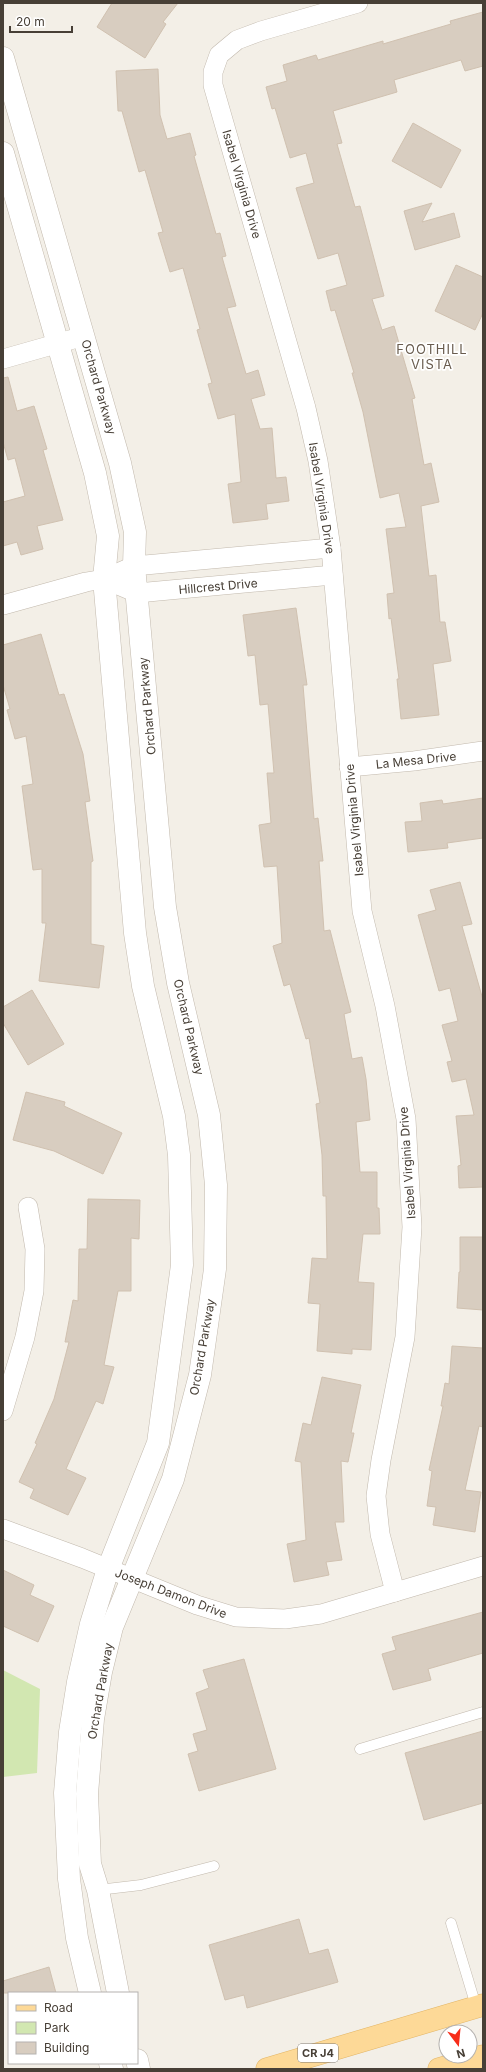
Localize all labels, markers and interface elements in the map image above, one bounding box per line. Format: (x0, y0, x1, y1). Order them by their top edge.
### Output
scale bar (10, 8, 72, 34)
text: 20 m (16, 14, 45, 29)
street label: Isabel Virginia Drive (219, 128, 265, 240)
street label: Orchard Parkway (78, 338, 120, 436)
district label: FOOTHILL VISTA (396, 341, 468, 372)
street label: Isabel Virginia Drive (306, 441, 338, 555)
street label: Hillcrest Drive (178, 575, 258, 597)
street label: Orchard Parkway (135, 656, 159, 755)
street label: La Mesa Drive (375, 748, 457, 772)
street label: Isabel Virginia Drive (342, 763, 366, 877)
street label: Orchard Parkway (171, 978, 207, 1077)
street label: Isabel Virginia Drive (396, 1106, 418, 1220)
street label: Orchard Parkway (186, 1297, 218, 1397)
street label: Joseph Damon Drive (113, 1565, 229, 1621)
street label: Orchard Parkway (84, 1641, 116, 1741)
legend (8, 1992, 138, 2064)
text: Road (44, 2000, 73, 2015)
text: Park (44, 2020, 70, 2035)
north arrow (438, 2024, 478, 2064)
text: Building (44, 2040, 89, 2055)
road number: CR J4 (298, 2044, 338, 2062)
text: N (455, 2046, 467, 2061)

